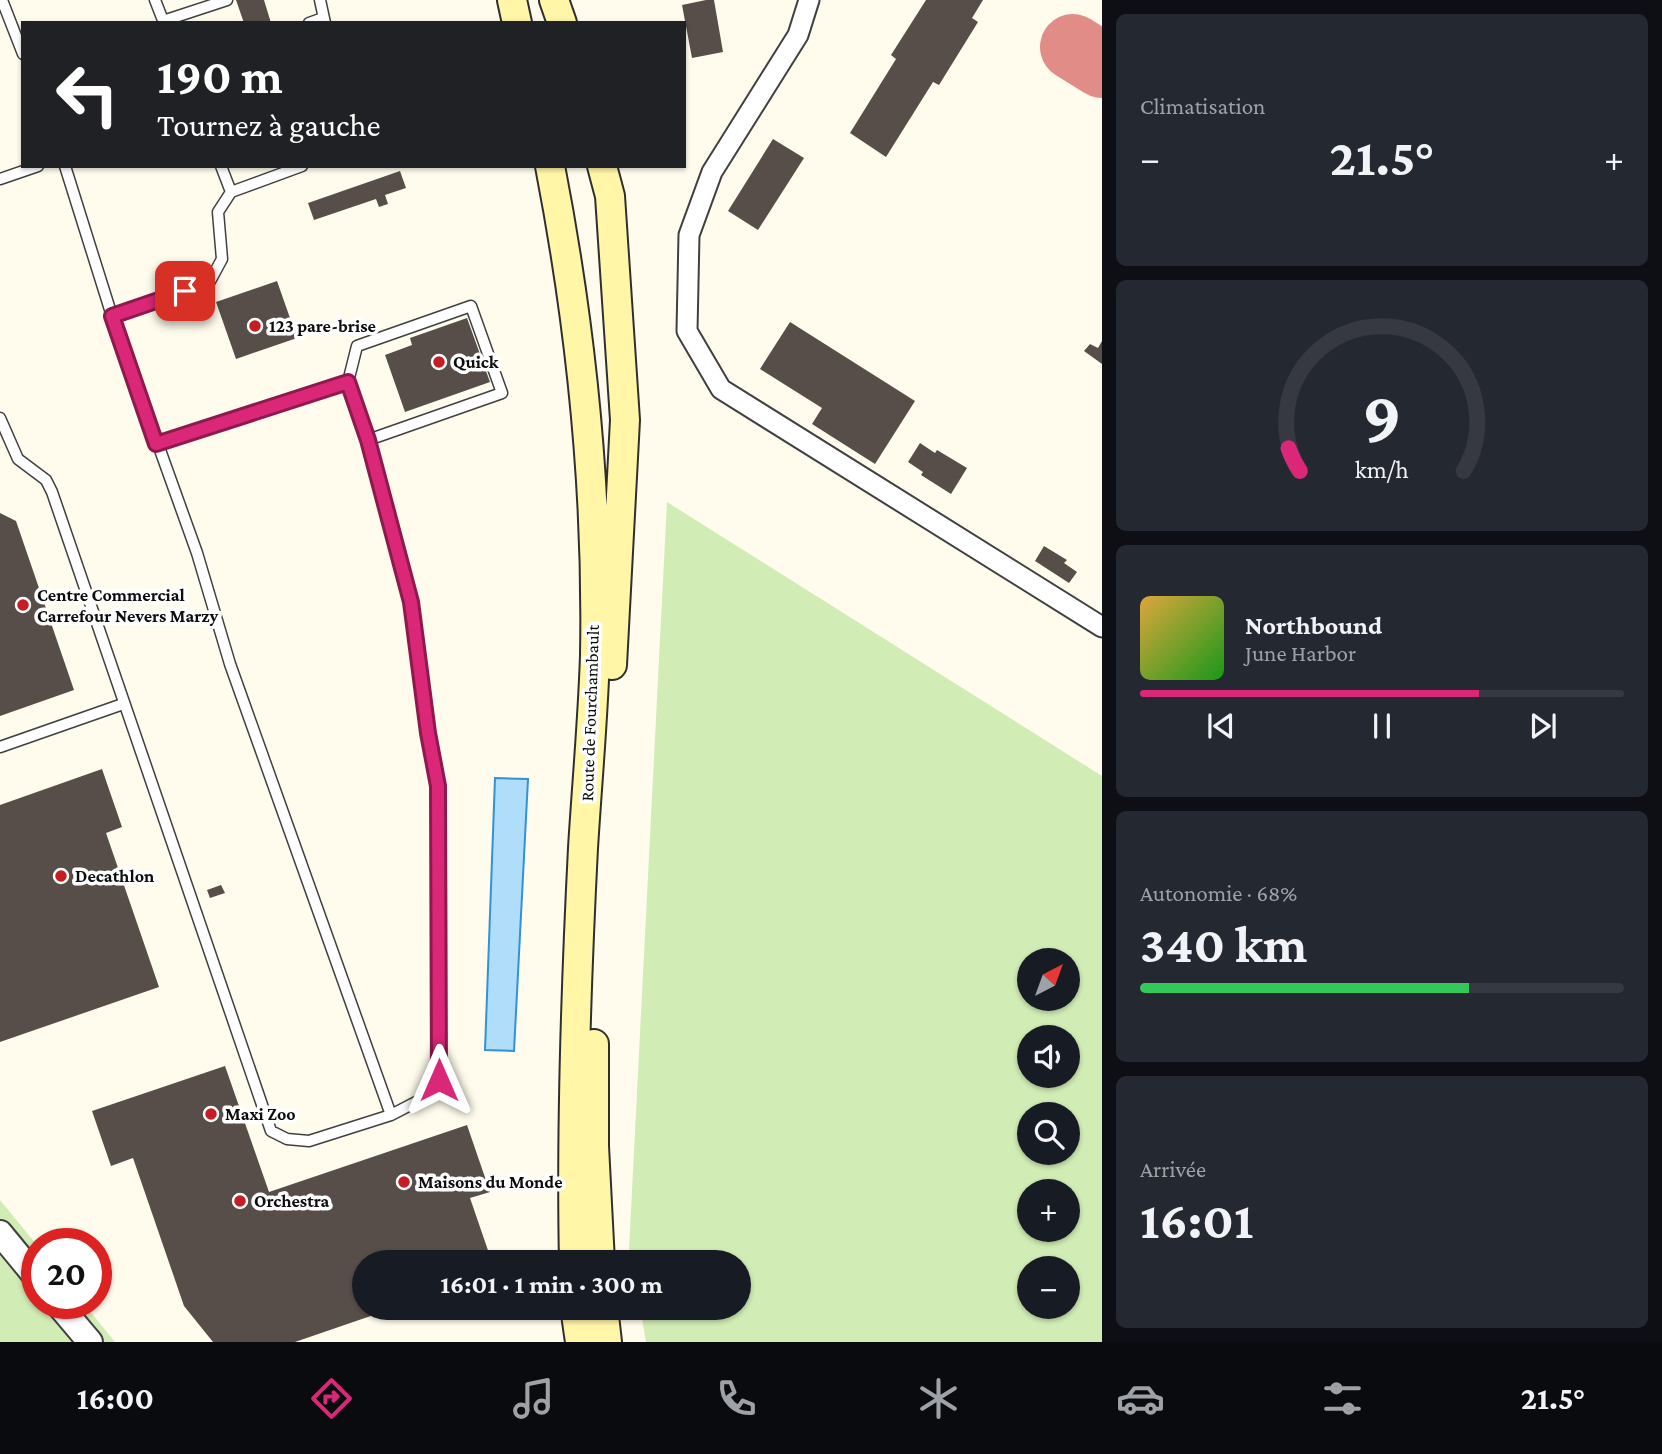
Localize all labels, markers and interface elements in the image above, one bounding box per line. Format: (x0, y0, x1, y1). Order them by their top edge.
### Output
icon: left (42, 49, 133, 140)
text: 190 m (157, 49, 283, 104)
text: Climatisation (1140, 93, 1265, 119)
text: Tournez à gauche (157, 107, 380, 143)
text: 21.5° (1330, 128, 1435, 186)
text: − (1140, 137, 1160, 179)
text: + (1604, 137, 1624, 179)
pin (155, 261, 215, 321)
icon: arrive (166, 272, 204, 310)
place label: 123 pare-brise (269, 316, 376, 336)
marker: 123 pare-brise (247, 318, 263, 334)
place label: Quick (453, 352, 499, 372)
marker: Quick (431, 354, 447, 370)
text: 9 (1362, 377, 1402, 458)
text: km/h (1355, 456, 1409, 483)
place label: Centre Commercial Carrefour Nevers Marzy (37, 585, 219, 626)
marker: Centre Commercial Carrefour Nevers Marzy (15, 597, 31, 613)
text: Northbound (1245, 611, 1382, 640)
street label: Route de Fourchambault (577, 623, 603, 802)
text: June Harbor (1245, 640, 1356, 666)
icon: previous (1202, 707, 1240, 745)
icon: pause (1363, 707, 1401, 745)
icon: next (1524, 707, 1562, 745)
place label: Decathlon (75, 866, 155, 886)
marker: Decathlon (53, 868, 69, 884)
text: Autonomie · 68% (1140, 880, 1297, 906)
text: 340 km (1140, 915, 1307, 973)
north arrow (1017, 948, 1080, 1012)
map controls (1017, 948, 1080, 1319)
button: sound (1017, 1025, 1080, 1088)
position arrow (402, 1043, 476, 1117)
button: search (1017, 1102, 1080, 1165)
place label: Maxi Zoo (225, 1104, 296, 1124)
marker: Maxi Zoo (203, 1106, 219, 1122)
text: Arrivée (1140, 1156, 1206, 1182)
place label: Maisons du Monde (418, 1172, 563, 1192)
marker: Maisons du Monde (396, 1174, 412, 1190)
button: + (1017, 1179, 1080, 1242)
place label: Orchestra (254, 1191, 330, 1211)
text: 16:01 (1140, 1191, 1253, 1249)
marker: Orchestra (232, 1193, 248, 1209)
speed limit sign: 20 (21, 1228, 112, 1319)
button: − (1017, 1256, 1080, 1319)
text: 16:01 · 1 min · 300 m (440, 1270, 663, 1299)
icon: directions (307, 1374, 356, 1423)
icon: music (509, 1374, 558, 1423)
icon: phone (712, 1374, 761, 1423)
icon: climate (914, 1374, 963, 1423)
icon: car (1116, 1374, 1165, 1423)
icon: filters (1318, 1374, 1367, 1423)
text: 16:00 (77, 1380, 154, 1416)
text: 21.5° (1521, 1380, 1585, 1416)

